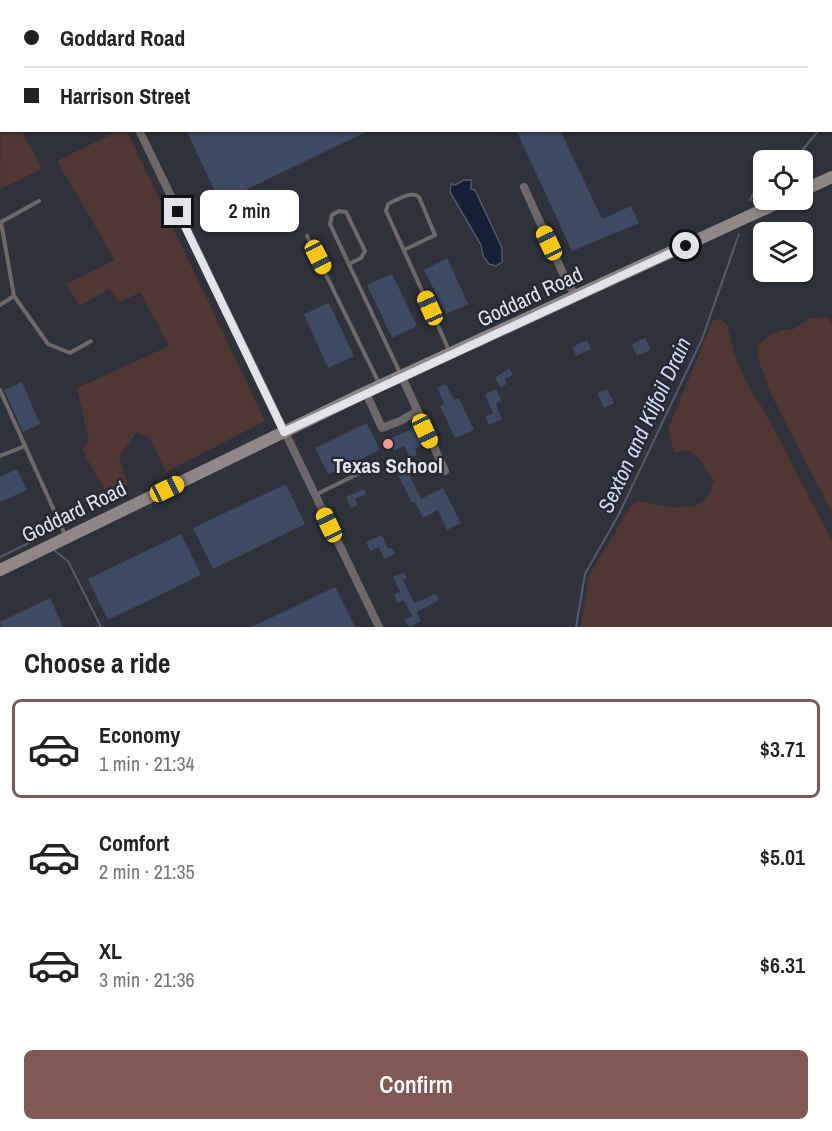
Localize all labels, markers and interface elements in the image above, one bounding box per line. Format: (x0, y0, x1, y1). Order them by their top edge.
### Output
text: Goddard Road (60, 23, 185, 53)
text: Harrison Street (60, 81, 190, 111)
map controls (753, 150, 813, 282)
button: locate (753, 150, 813, 210)
callout: 2 min (199, 191, 298, 233)
text: 2 min (228, 197, 271, 224)
route end (164, 198, 191, 225)
button: layers (753, 222, 813, 282)
car (533, 223, 565, 263)
route start (672, 232, 699, 259)
car (302, 237, 334, 277)
street label: Goddard Road (472, 260, 587, 334)
car (414, 288, 446, 328)
water label: Sexton and Kilfoil Drain (590, 332, 698, 518)
car (409, 411, 441, 451)
marker: Texas School (381, 437, 395, 451)
place label: Texas School (333, 451, 443, 480)
car (147, 473, 187, 505)
street label: Goddard Road (17, 474, 131, 549)
car (313, 505, 345, 545)
text: Choose a ride (24, 645, 170, 681)
text: Economy (99, 720, 180, 750)
icon: car (27, 722, 81, 776)
text: $3.71 (760, 734, 805, 764)
text: 1 min · 21:34 (99, 750, 195, 777)
text: Comfort (99, 828, 169, 858)
icon: car (27, 830, 81, 884)
text: $5.01 (760, 842, 805, 872)
text: 2 min · 21:35 (99, 858, 195, 885)
text: XL (99, 936, 122, 966)
icon: car (27, 938, 81, 992)
text: $6.31 (760, 950, 805, 980)
text: 3 min · 21:36 (99, 966, 195, 993)
button: Confirm (24, 1050, 808, 1119)

